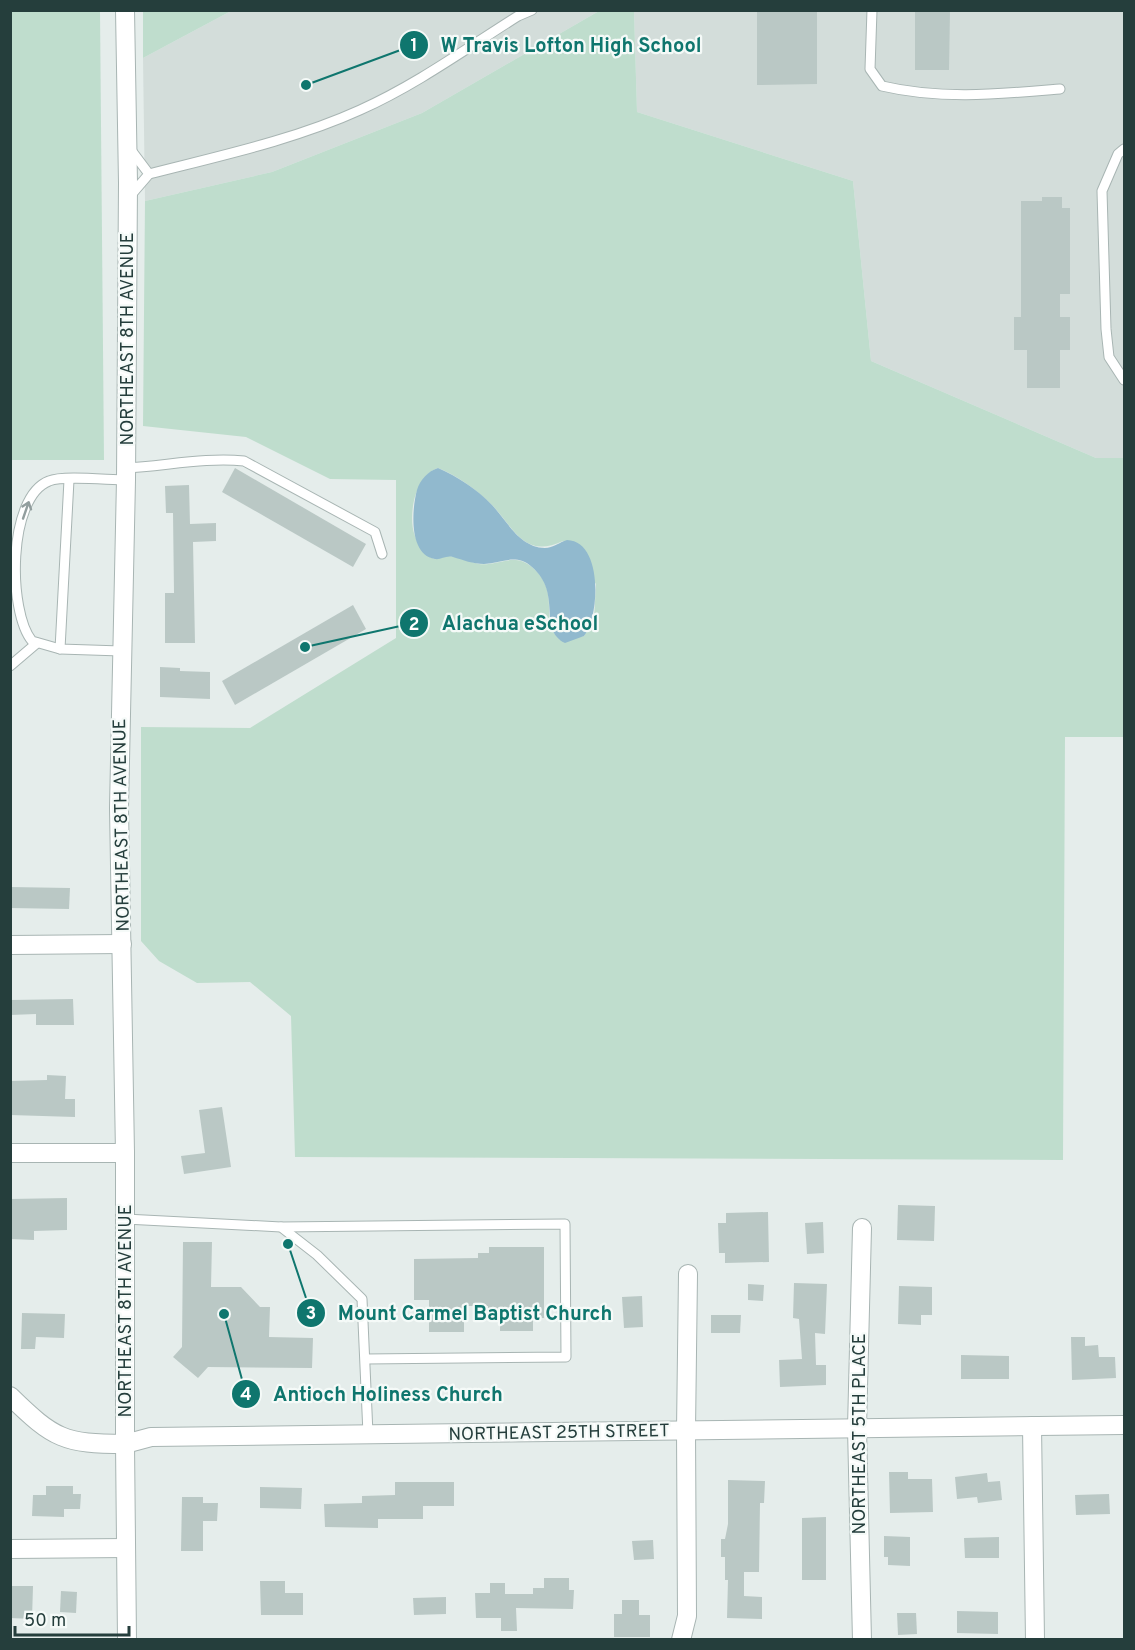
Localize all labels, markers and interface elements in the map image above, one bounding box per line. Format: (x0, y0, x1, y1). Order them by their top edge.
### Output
callout: W Travis Lofton High School (399, 26, 714, 64)
text: W Travis Lofton High School (440, 34, 702, 60)
text: 1 (410, 35, 418, 58)
street label: NORTHEAST 8TH AVENUE (117, 232, 140, 446)
one-way arrow (21, 501, 32, 520)
callout: Alachua eSchool (399, 604, 610, 642)
text: Alachua eSchool (442, 612, 598, 638)
text: 2 (408, 614, 420, 637)
street label: NORTHEAST 8TH AVENUE (109, 718, 136, 932)
street label: NORTHEAST 8TH AVENUE (115, 1204, 138, 1418)
callout: Mount Carmel Baptist Church (296, 1294, 624, 1332)
text: Mount Carmel Baptist Church (338, 1302, 612, 1328)
text: 3 (306, 1303, 316, 1326)
street label: NORTHEAST 5TH PLACE (849, 1334, 872, 1535)
callout: Antioch Holiness Church (231, 1375, 515, 1413)
text: Antioch Holiness Church (273, 1383, 503, 1409)
text: 4 (240, 1384, 252, 1407)
street label: NORTHEAST 25TH STREET (448, 1420, 670, 1447)
scale bar (15, 1599, 129, 1637)
text: 50 m (24, 1610, 66, 1633)

